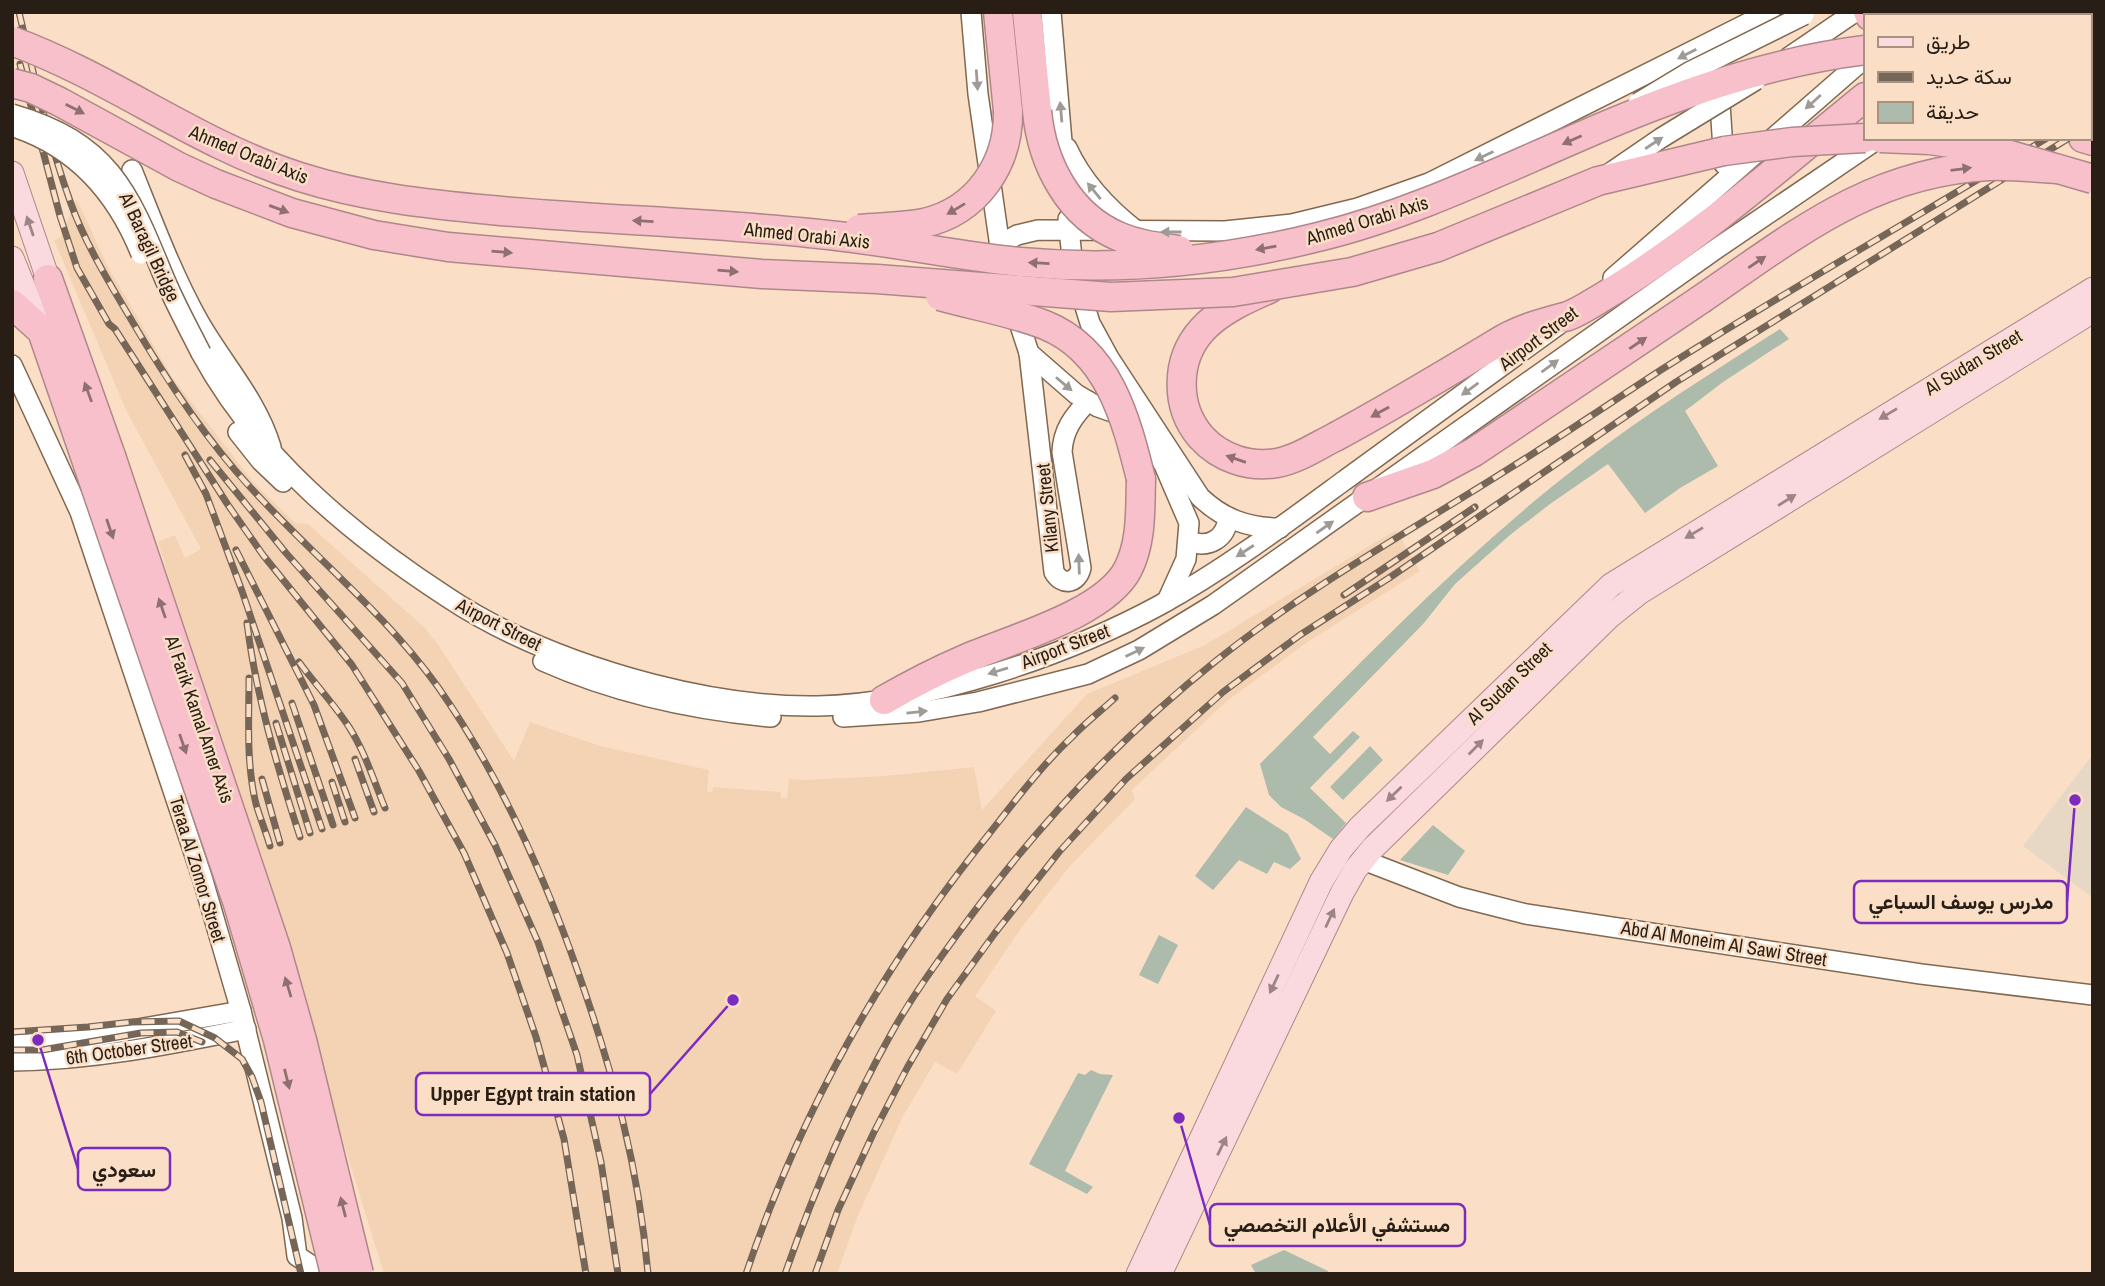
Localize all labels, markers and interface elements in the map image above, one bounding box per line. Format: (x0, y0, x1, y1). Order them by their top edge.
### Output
legend (1864, 14, 2091, 140)
text: طريق (1926, 27, 1971, 56)
one-way arrow (1677, 48, 1697, 60)
text: سكة حديد (1926, 62, 2012, 91)
one-way arrow (972, 70, 983, 92)
one-way arrow (1804, 94, 1822, 110)
text: حديقة (1926, 97, 1979, 126)
one-way arrow (1055, 101, 1066, 123)
one-way arrow (65, 104, 85, 115)
street label: Ahmed Orabi Axis (185, 118, 313, 190)
one-way arrow (1561, 135, 1582, 146)
one-way arrow (1644, 136, 1664, 149)
one-way arrow (1474, 150, 1494, 162)
one-way arrow (1950, 163, 1972, 174)
one-way arrow (1087, 182, 1102, 199)
street label: Al Baragil Bridge (113, 187, 187, 306)
street label: Ahmed Orabi Axis (1302, 189, 1431, 251)
one-way arrow (269, 203, 290, 214)
one-way arrow (946, 203, 965, 215)
one-way arrow (24, 215, 35, 236)
street label: Ahmed Orabi Axis (742, 215, 871, 255)
one-way arrow (631, 216, 653, 227)
one-way arrow (1160, 226, 1182, 238)
one-way arrow (1254, 243, 1276, 254)
one-way arrow (491, 247, 513, 258)
one-way arrow (1748, 255, 1766, 269)
one-way arrow (1028, 258, 1050, 269)
one-way arrow (718, 266, 740, 277)
street label: Airport Street (1492, 299, 1583, 377)
street label: Al Sudan Street (1919, 322, 2027, 402)
one-way arrow (1628, 336, 1648, 349)
one-way arrow (1540, 359, 1559, 373)
one-way arrow (1056, 376, 1073, 391)
one-way arrow (82, 382, 93, 403)
one-way arrow (1460, 382, 1479, 396)
one-way arrow (1370, 406, 1389, 418)
one-way arrow (1879, 408, 1898, 421)
one-way arrow (1225, 453, 1246, 464)
street label: Kilany Street (1029, 462, 1065, 554)
one-way arrow (1777, 493, 1796, 506)
one-way arrow (105, 519, 116, 540)
one-way arrow (1316, 520, 1334, 534)
one-way arrow (1684, 526, 1704, 539)
one-way arrow (1235, 544, 1255, 557)
one-way arrow (1073, 553, 1084, 575)
street label: Airport Street (451, 591, 547, 657)
one-way arrow (156, 597, 167, 618)
street label: Airport Street (1016, 617, 1114, 675)
street label: Al Farik Kamal Amer Axis (159, 631, 241, 807)
street label: Al Sudan Street (1460, 635, 1558, 731)
one-way arrow (1125, 646, 1145, 658)
one-way arrow (987, 666, 1008, 676)
one-way arrow (906, 706, 928, 717)
one-way arrow (178, 734, 189, 755)
one-way arrow (1468, 739, 1485, 756)
one-way arrow (1386, 785, 1403, 802)
street label: Teraa Al Zomor Street (163, 793, 233, 946)
callout: مدرس يوسف السباعي (1854, 881, 2067, 923)
text: مدرس يوسف السباعي (1869, 887, 2053, 919)
one-way arrow (1324, 908, 1335, 928)
street label: Abd Al Moneim Al Sawi Street (1618, 914, 1829, 972)
one-way arrow (1268, 974, 1280, 994)
one-way arrow (282, 976, 292, 997)
street label: 6th October Street (64, 1027, 195, 1071)
one-way arrow (282, 1068, 293, 1090)
callout: Upper Egypt train station (416, 1073, 650, 1115)
text: Upper Egypt train station (430, 1079, 636, 1108)
one-way arrow (1216, 1136, 1227, 1156)
callout: سعودي (78, 1148, 170, 1190)
text: سعودي (92, 1155, 156, 1187)
one-way arrow (337, 1196, 348, 1218)
callout: مستشفي الأعلام التخصصي (1210, 1204, 1465, 1246)
text: مستشفي الأعلام التخصصي (1224, 1210, 1450, 1242)

